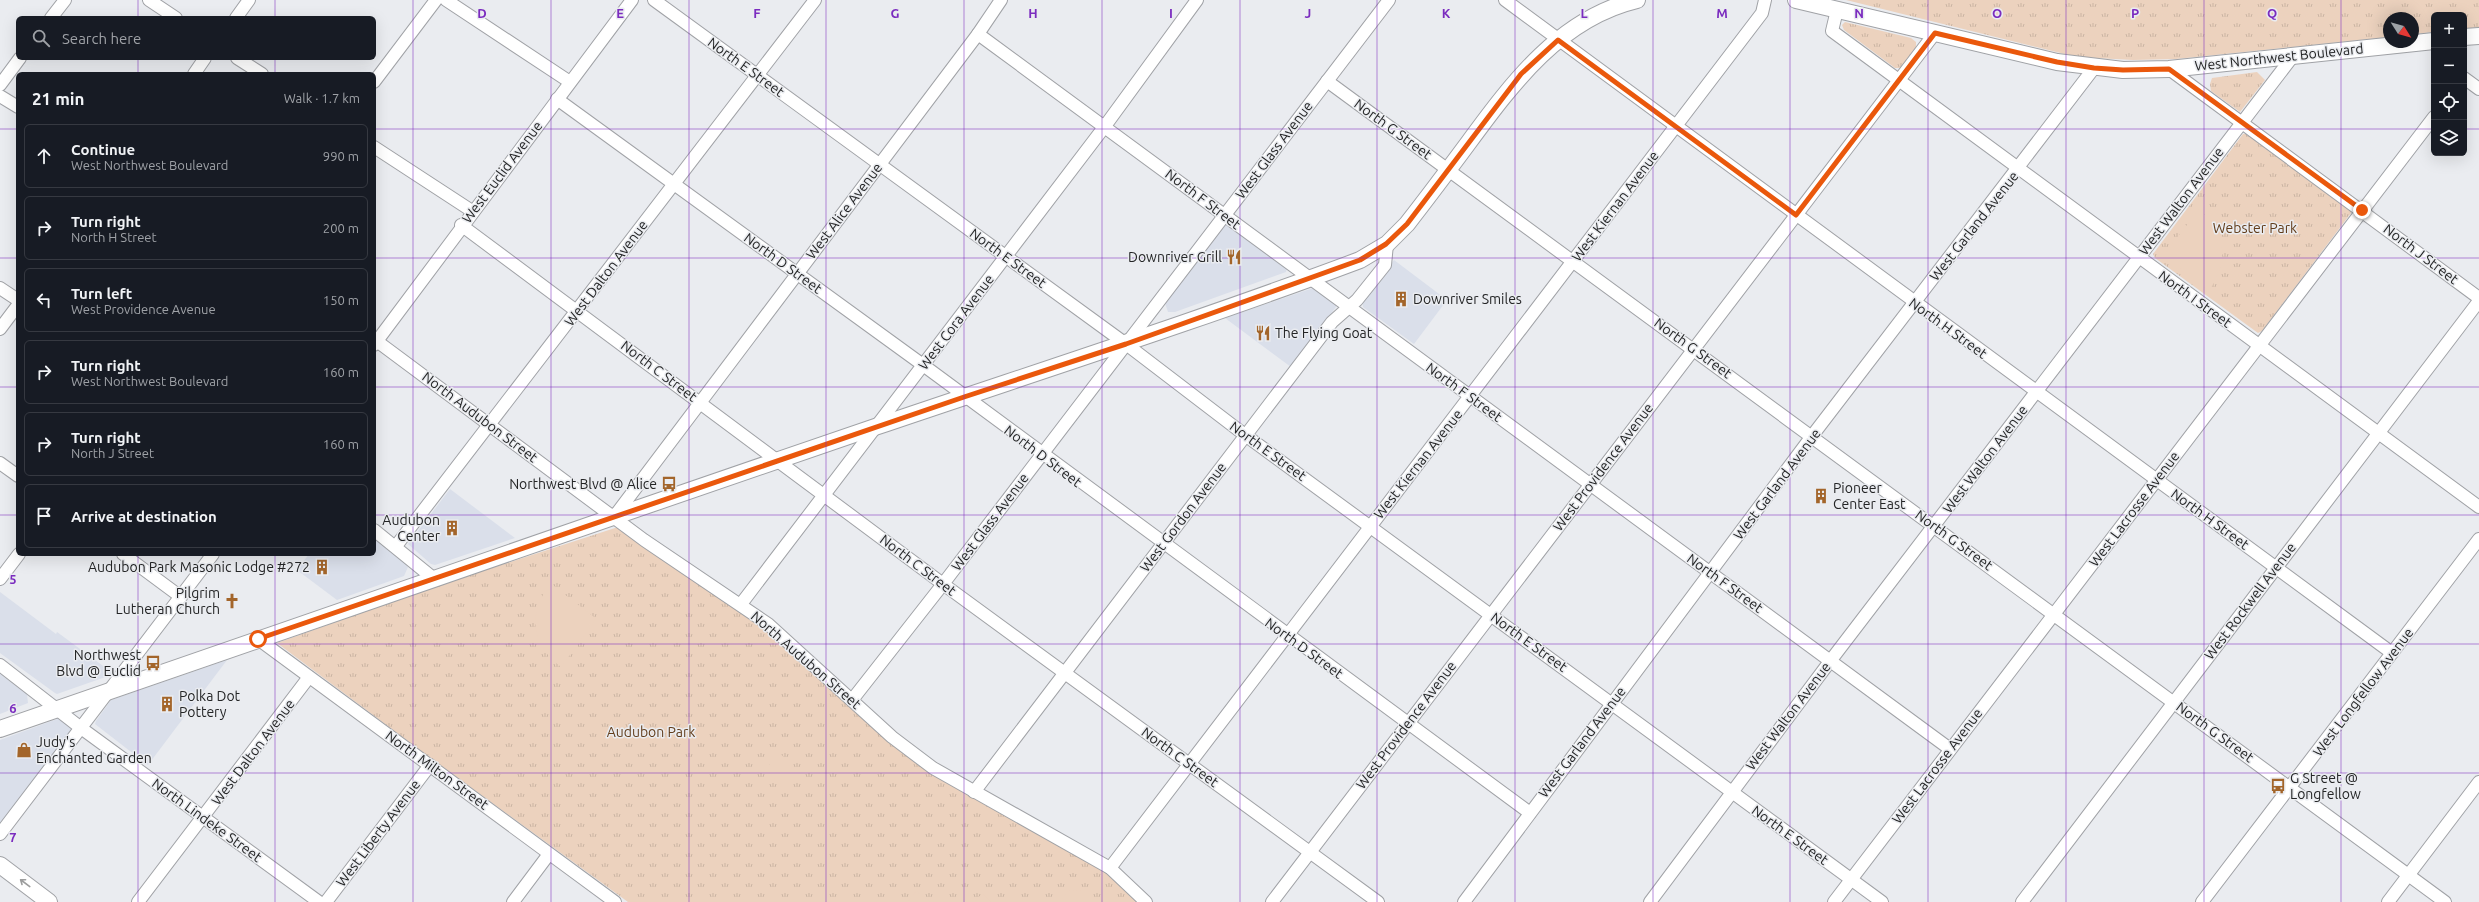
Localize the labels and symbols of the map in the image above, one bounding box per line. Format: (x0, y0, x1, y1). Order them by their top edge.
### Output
text: D (477, 6, 487, 20)
text: E (616, 6, 624, 20)
text: F (753, 6, 761, 20)
text: G (891, 6, 900, 20)
text: H (1028, 6, 1038, 20)
text: I (1169, 6, 1173, 20)
text: J (1305, 6, 1311, 20)
text: K (1442, 6, 1451, 20)
text: L (1580, 6, 1588, 20)
text: M (1716, 6, 1728, 20)
text: N (1854, 6, 1864, 20)
text: O (1992, 6, 2002, 20)
text: P (2131, 6, 2139, 20)
text: Q (2267, 6, 2277, 20)
north arrow (2383, 12, 2419, 48)
street label: North E Street (705, 34, 788, 100)
street label: West Northwest Boulevard (2194, 40, 2364, 74)
street label: North G Street (1351, 96, 1435, 163)
street label: West Glass Avenue (1232, 98, 1316, 202)
street label: West Euclid Avenue (459, 118, 545, 226)
street label: West Walton Avenue (2135, 144, 2227, 258)
street label: West Kiernan Avenue (1568, 148, 1662, 264)
street label: West Alice Avenue (803, 160, 885, 262)
street label: North F Street (1162, 166, 1244, 233)
street label: West Garland Avenue (1926, 168, 2022, 284)
route end (2353, 201, 2371, 219)
street label: West Dalton Avenue (561, 217, 651, 329)
park label: Webster Park (2213, 220, 2297, 236)
street label: North J Street (2380, 221, 2462, 288)
street label: North E Street (967, 225, 1050, 291)
street label: North D Street (741, 229, 825, 297)
restaurant icon: Downriver Grill (1225, 248, 1243, 266)
place label: Downriver Grill (1128, 249, 1222, 265)
street label: North I Street (2155, 267, 2235, 331)
street label: West Cora Avenue (915, 271, 997, 373)
building icon: Downriver Smiles (1392, 290, 1410, 308)
place label: Downriver Smiles (1413, 291, 1522, 307)
street label: North H Street (1906, 294, 1990, 362)
street label: North G Street (1651, 315, 1735, 382)
restaurant icon: The Flying Goat (1254, 324, 1272, 342)
place label: The Flying Goat (1275, 325, 1373, 341)
street label: North C Street (618, 337, 701, 405)
street label: North F Street (1423, 359, 1505, 425)
street label: North Audubon Street (419, 368, 541, 466)
street label: West Providence Avenue (1550, 400, 1656, 534)
street label: West Walton Avenue (1939, 402, 2031, 516)
street label: West Kiernan Avenue (1370, 406, 1466, 522)
street label: North E Street (1227, 418, 1310, 484)
street label: North D Street (1001, 422, 1085, 490)
street label: West Garland Avenue (1730, 425, 1824, 543)
street label: West Lacrosse Avenue (2086, 448, 2182, 570)
street label: West Gordon Avenue (1137, 459, 1229, 575)
street label: West Glass Avenue (948, 470, 1032, 574)
bus stop icon: Northwest Blvd @ Alice (660, 475, 678, 493)
place label: Northwest Blvd @ Alice (509, 476, 657, 492)
place label: Pioneer Center East (1833, 480, 1906, 512)
street label: North H Street (2168, 485, 2252, 553)
building icon: Pioneer Center East (1812, 487, 1830, 505)
street label: North G Street (1912, 507, 1996, 574)
place label: Audubon Center (382, 512, 441, 544)
building icon: Audubon Center (443, 519, 461, 537)
street label: North C Street (877, 531, 960, 599)
street label: West Rockwell Avenue (2201, 539, 2299, 663)
street label: North F Street (1684, 550, 1766, 616)
building icon: Audubon Park Masonic Lodge #272 (313, 558, 331, 576)
place label: Audubon Park Masonic Lodge #272 (88, 559, 310, 575)
text: 5 (9, 572, 17, 586)
place label: Pilgrim Lutheran Church (116, 585, 220, 617)
church icon: Pilgrim Lutheran Church (223, 592, 241, 610)
street label: North Audubon Street (748, 608, 865, 712)
street label: North E Street (1488, 609, 1571, 675)
street label: North D Street (1262, 614, 1346, 682)
street label: West Longfellow Avenue (2310, 625, 2416, 759)
route start (249, 630, 267, 648)
place label: Northwest Blvd @ Euclid (56, 647, 141, 679)
bus stop icon: Northwest Blvd @ Euclid (144, 654, 162, 672)
street label: West Providence Avenue (1353, 658, 1459, 792)
street label: West Walton Avenue (1742, 659, 1834, 773)
street label: West Garland Avenue (1535, 683, 1629, 801)
place label: Polka Dot Pottery (179, 688, 241, 720)
building icon: Polka Dot Pottery (158, 695, 176, 713)
street label: West Dalton Avenue (208, 696, 298, 808)
street label: North G Street (2173, 699, 2257, 766)
text: 6 (9, 701, 17, 715)
street label: West Lacrosse Avenue (1889, 705, 1985, 827)
park label: Audubon Park (607, 724, 695, 740)
street label: North C Street (1138, 724, 1222, 791)
street label: North Milton Street (382, 727, 492, 813)
place label: Judy's Enchanted Garden (36, 734, 152, 766)
shop icon: Judy's Enchanted Garden (15, 741, 33, 759)
place label: G Street @ Longfellow (2290, 770, 2361, 802)
street label: North Lindeke Street (149, 775, 265, 865)
street label: West Liberty Avenue (333, 776, 423, 890)
bus stop icon: G Street @ Longfellow (2269, 777, 2287, 795)
street label: North E Street (1749, 802, 1832, 868)
text: 7 (9, 830, 17, 844)
one-way arrow (19, 879, 30, 888)

